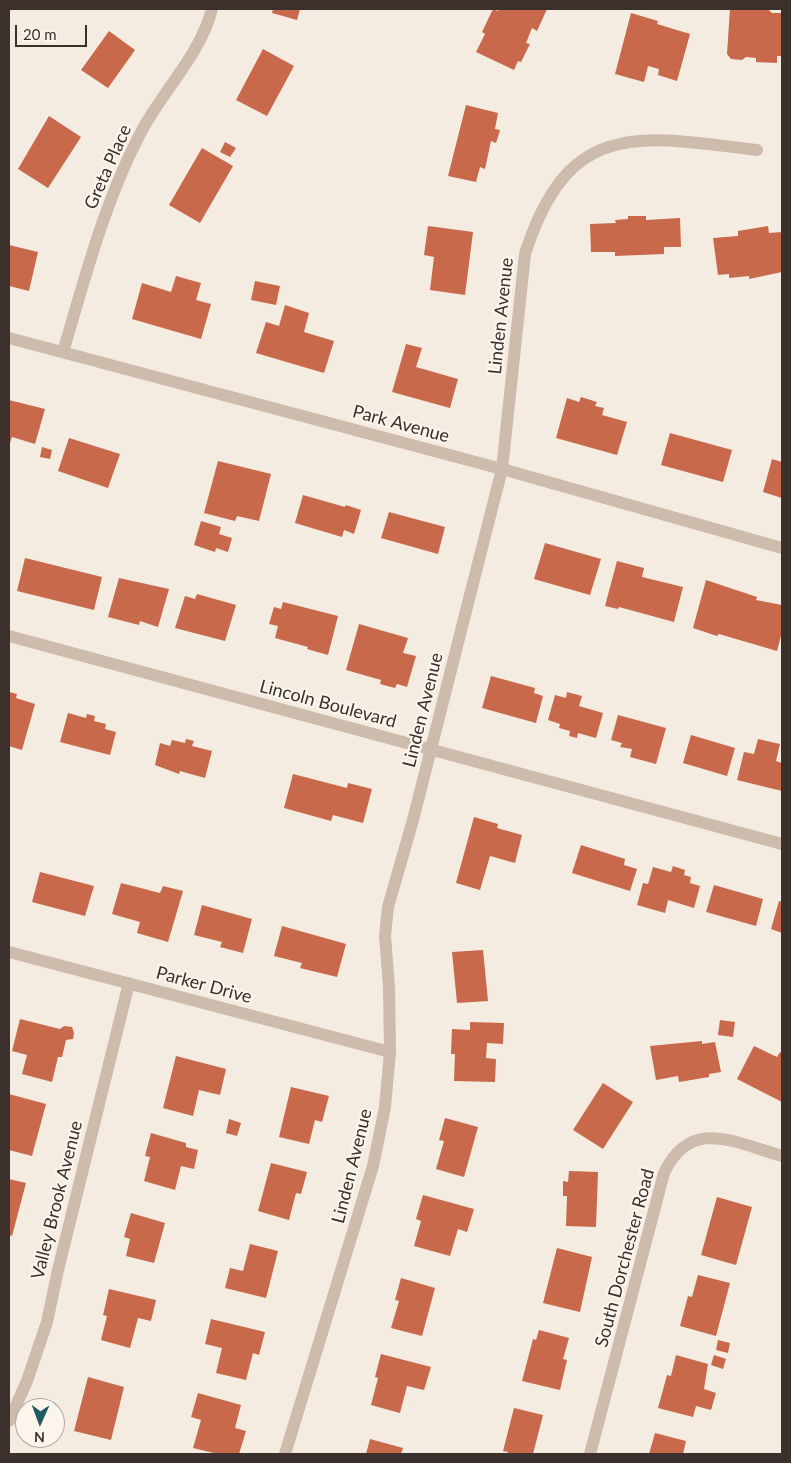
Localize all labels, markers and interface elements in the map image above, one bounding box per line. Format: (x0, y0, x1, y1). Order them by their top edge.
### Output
scale bar (18, 15, 90, 47)
text: 20 m (23, 25, 57, 43)
street label: Greta Place (80, 121, 136, 213)
street label: Linden Avenue (484, 256, 518, 376)
street label: Park Avenue (350, 401, 452, 447)
street label: Linden Avenue (398, 650, 448, 770)
street label: Lincoln Boulevard (257, 675, 399, 733)
street label: Parker Drive (154, 962, 254, 1008)
street label: Linden Avenue (327, 1106, 377, 1226)
street label: Valley Brook Avenue (27, 1118, 87, 1282)
street label: South Dorchester Road (591, 1166, 659, 1350)
north arrow (15, 1398, 65, 1448)
text: N (34, 1429, 45, 1446)

